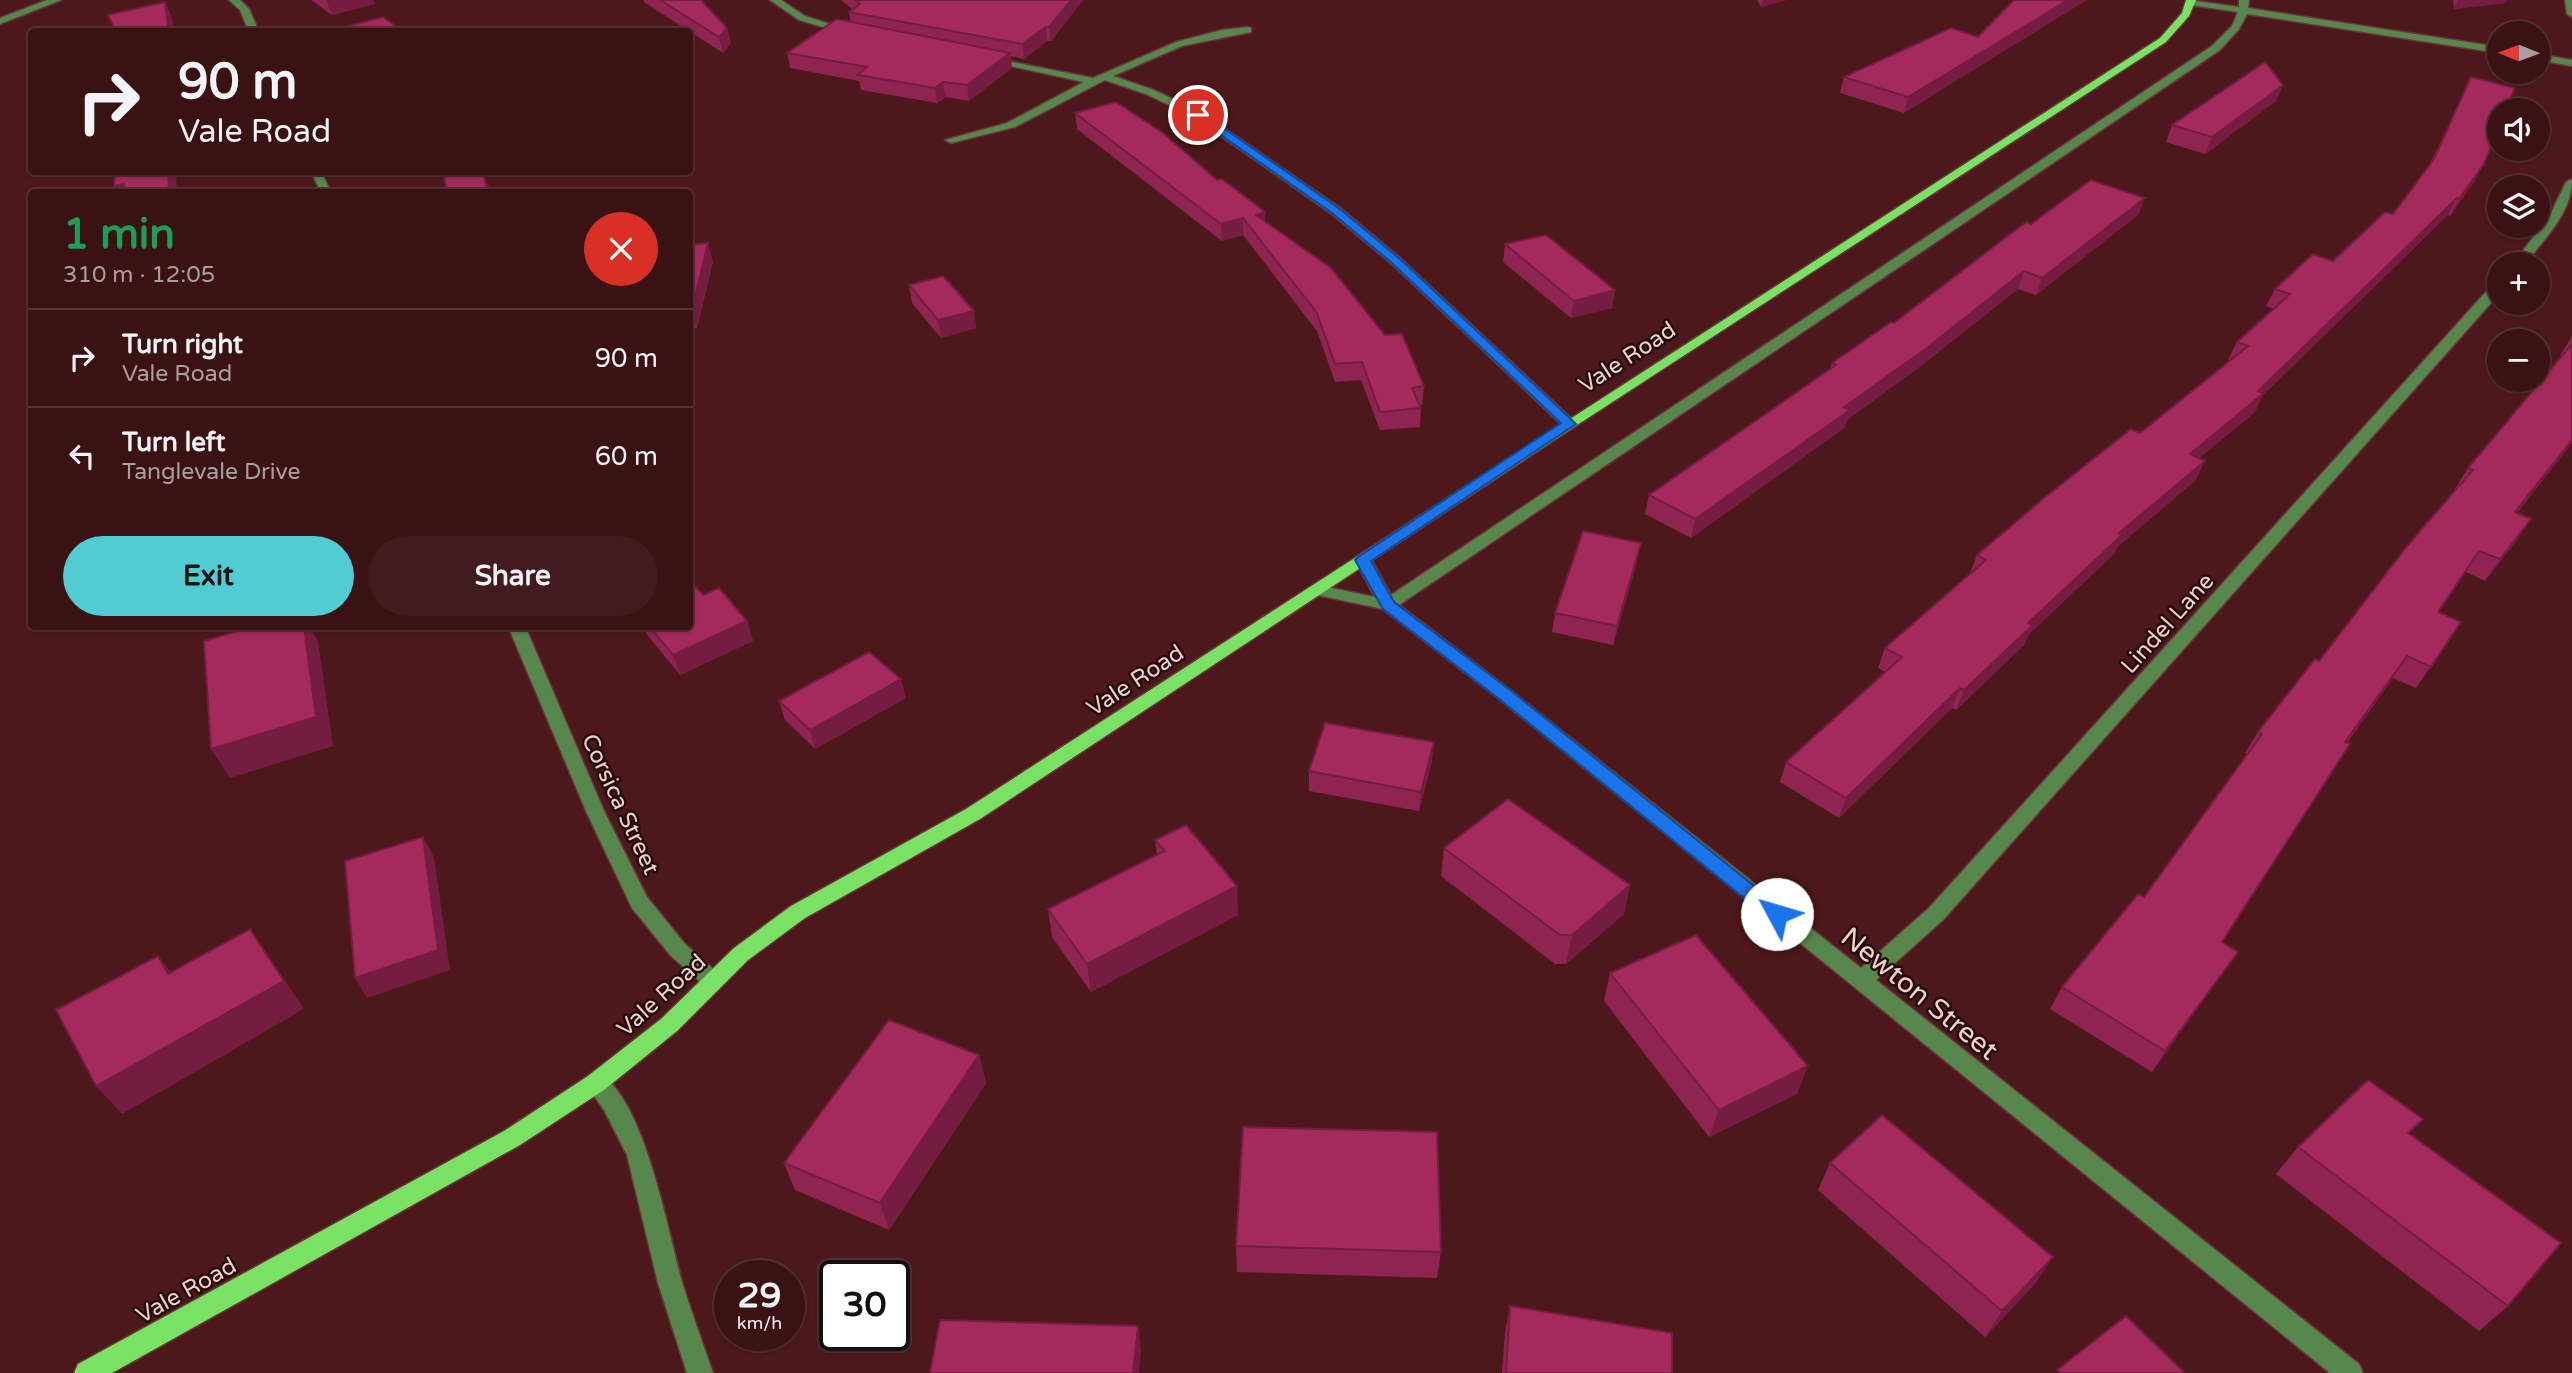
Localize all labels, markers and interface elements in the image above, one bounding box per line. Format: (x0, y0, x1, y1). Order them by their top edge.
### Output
north arrow (2487, 21, 2550, 84)
map controls (2487, 21, 2550, 392)
text: 90 m (178, 53, 297, 112)
icon: right (63, 56, 154, 147)
pin (1168, 85, 1228, 145)
icon: arrive (1179, 96, 1217, 134)
button: sound (2487, 98, 2550, 161)
text: Vale Road (178, 113, 331, 151)
button: layers (2487, 175, 2550, 238)
text: 1 min (63, 209, 175, 260)
button: close (584, 212, 658, 286)
button: + (2487, 252, 2550, 315)
text: 310 m · 12:05 (63, 261, 215, 289)
street label: Vale Road (1574, 316, 1681, 400)
text: Turn right (122, 329, 243, 360)
button: − (2487, 329, 2550, 392)
icon: right (63, 339, 101, 377)
text: 90 m (595, 343, 658, 374)
text: Vale Road (122, 360, 232, 388)
text: Turn left (122, 427, 225, 458)
icon: left (63, 437, 101, 475)
text: 60 m (595, 441, 658, 472)
text: Tanglevale Drive (122, 458, 301, 486)
button: Exit (63, 536, 354, 616)
button: Share (368, 536, 658, 616)
street label: Lindel Lane (2115, 568, 2220, 680)
street label: Vale Road (1082, 639, 1189, 723)
street label: Corsica Street (575, 730, 665, 879)
position arrow (1740, 877, 1814, 951)
street label: Newton Street (1834, 920, 2005, 1068)
street label: Vale Road (611, 948, 712, 1043)
street label: Vale Road (132, 1252, 241, 1330)
speed limit sign: 30 (819, 1260, 910, 1351)
text: 29 (738, 1275, 781, 1317)
text: km/h (737, 1312, 782, 1334)

